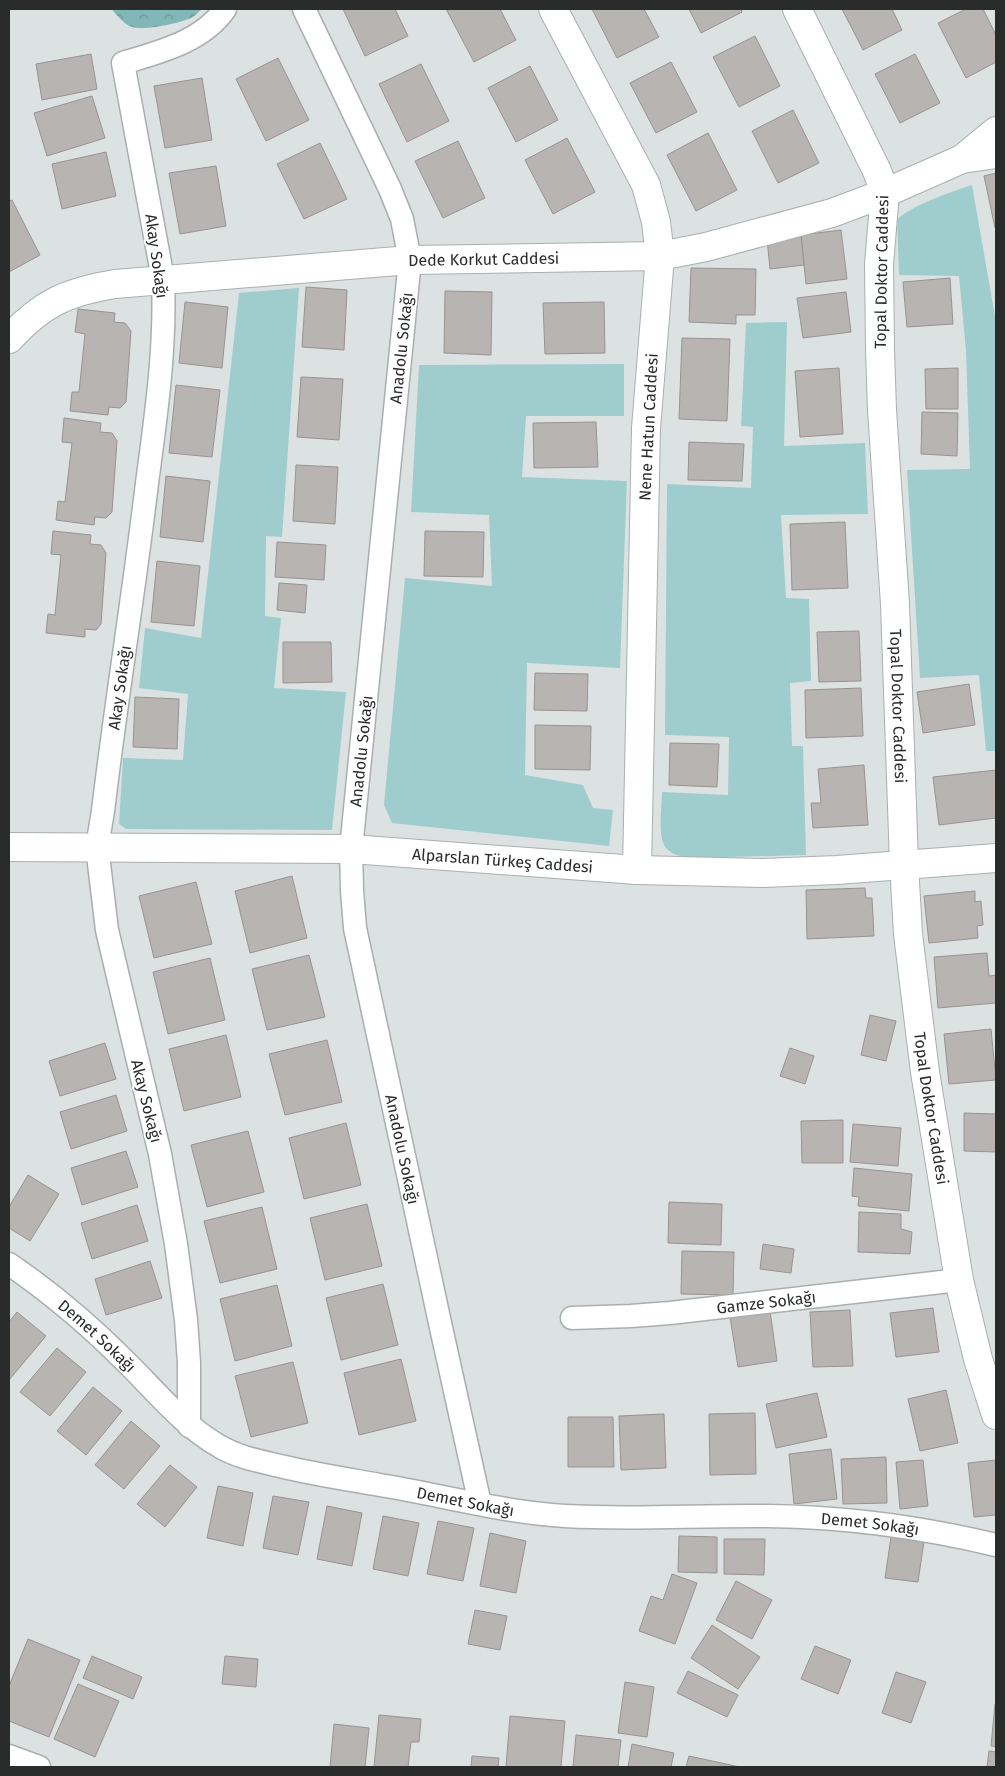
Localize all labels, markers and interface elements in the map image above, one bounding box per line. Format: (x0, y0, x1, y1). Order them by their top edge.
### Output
street label: Topal Doktor Caddesi (871, 195, 892, 349)
street label: Akay Sokağı (141, 213, 172, 300)
street label: Dede Korkut Caddesi (408, 249, 559, 270)
street label: Anadolu Sokağı (386, 291, 417, 405)
street label: Nene Hatun Caddesi (635, 353, 662, 501)
street label: Topal Doktor Caddesi (886, 629, 910, 784)
street label: Akay Sokağı (104, 644, 135, 731)
street label: Anadolu Sokağı (346, 694, 377, 808)
street label: Alparslan Türkeş Caddesi (411, 845, 594, 877)
street label: Topal Doktor Caddesi (910, 1031, 952, 1186)
street label: Akay Sokağı (127, 1058, 166, 1145)
street label: Anadolu Sokağı (381, 1093, 423, 1206)
street label: Gamze Sokağı (716, 1287, 817, 1318)
street label: Demet Sokağı (54, 1296, 140, 1376)
street label: Demet Sokağı (415, 1483, 516, 1520)
street label: Demet Sokağı (820, 1509, 921, 1539)

